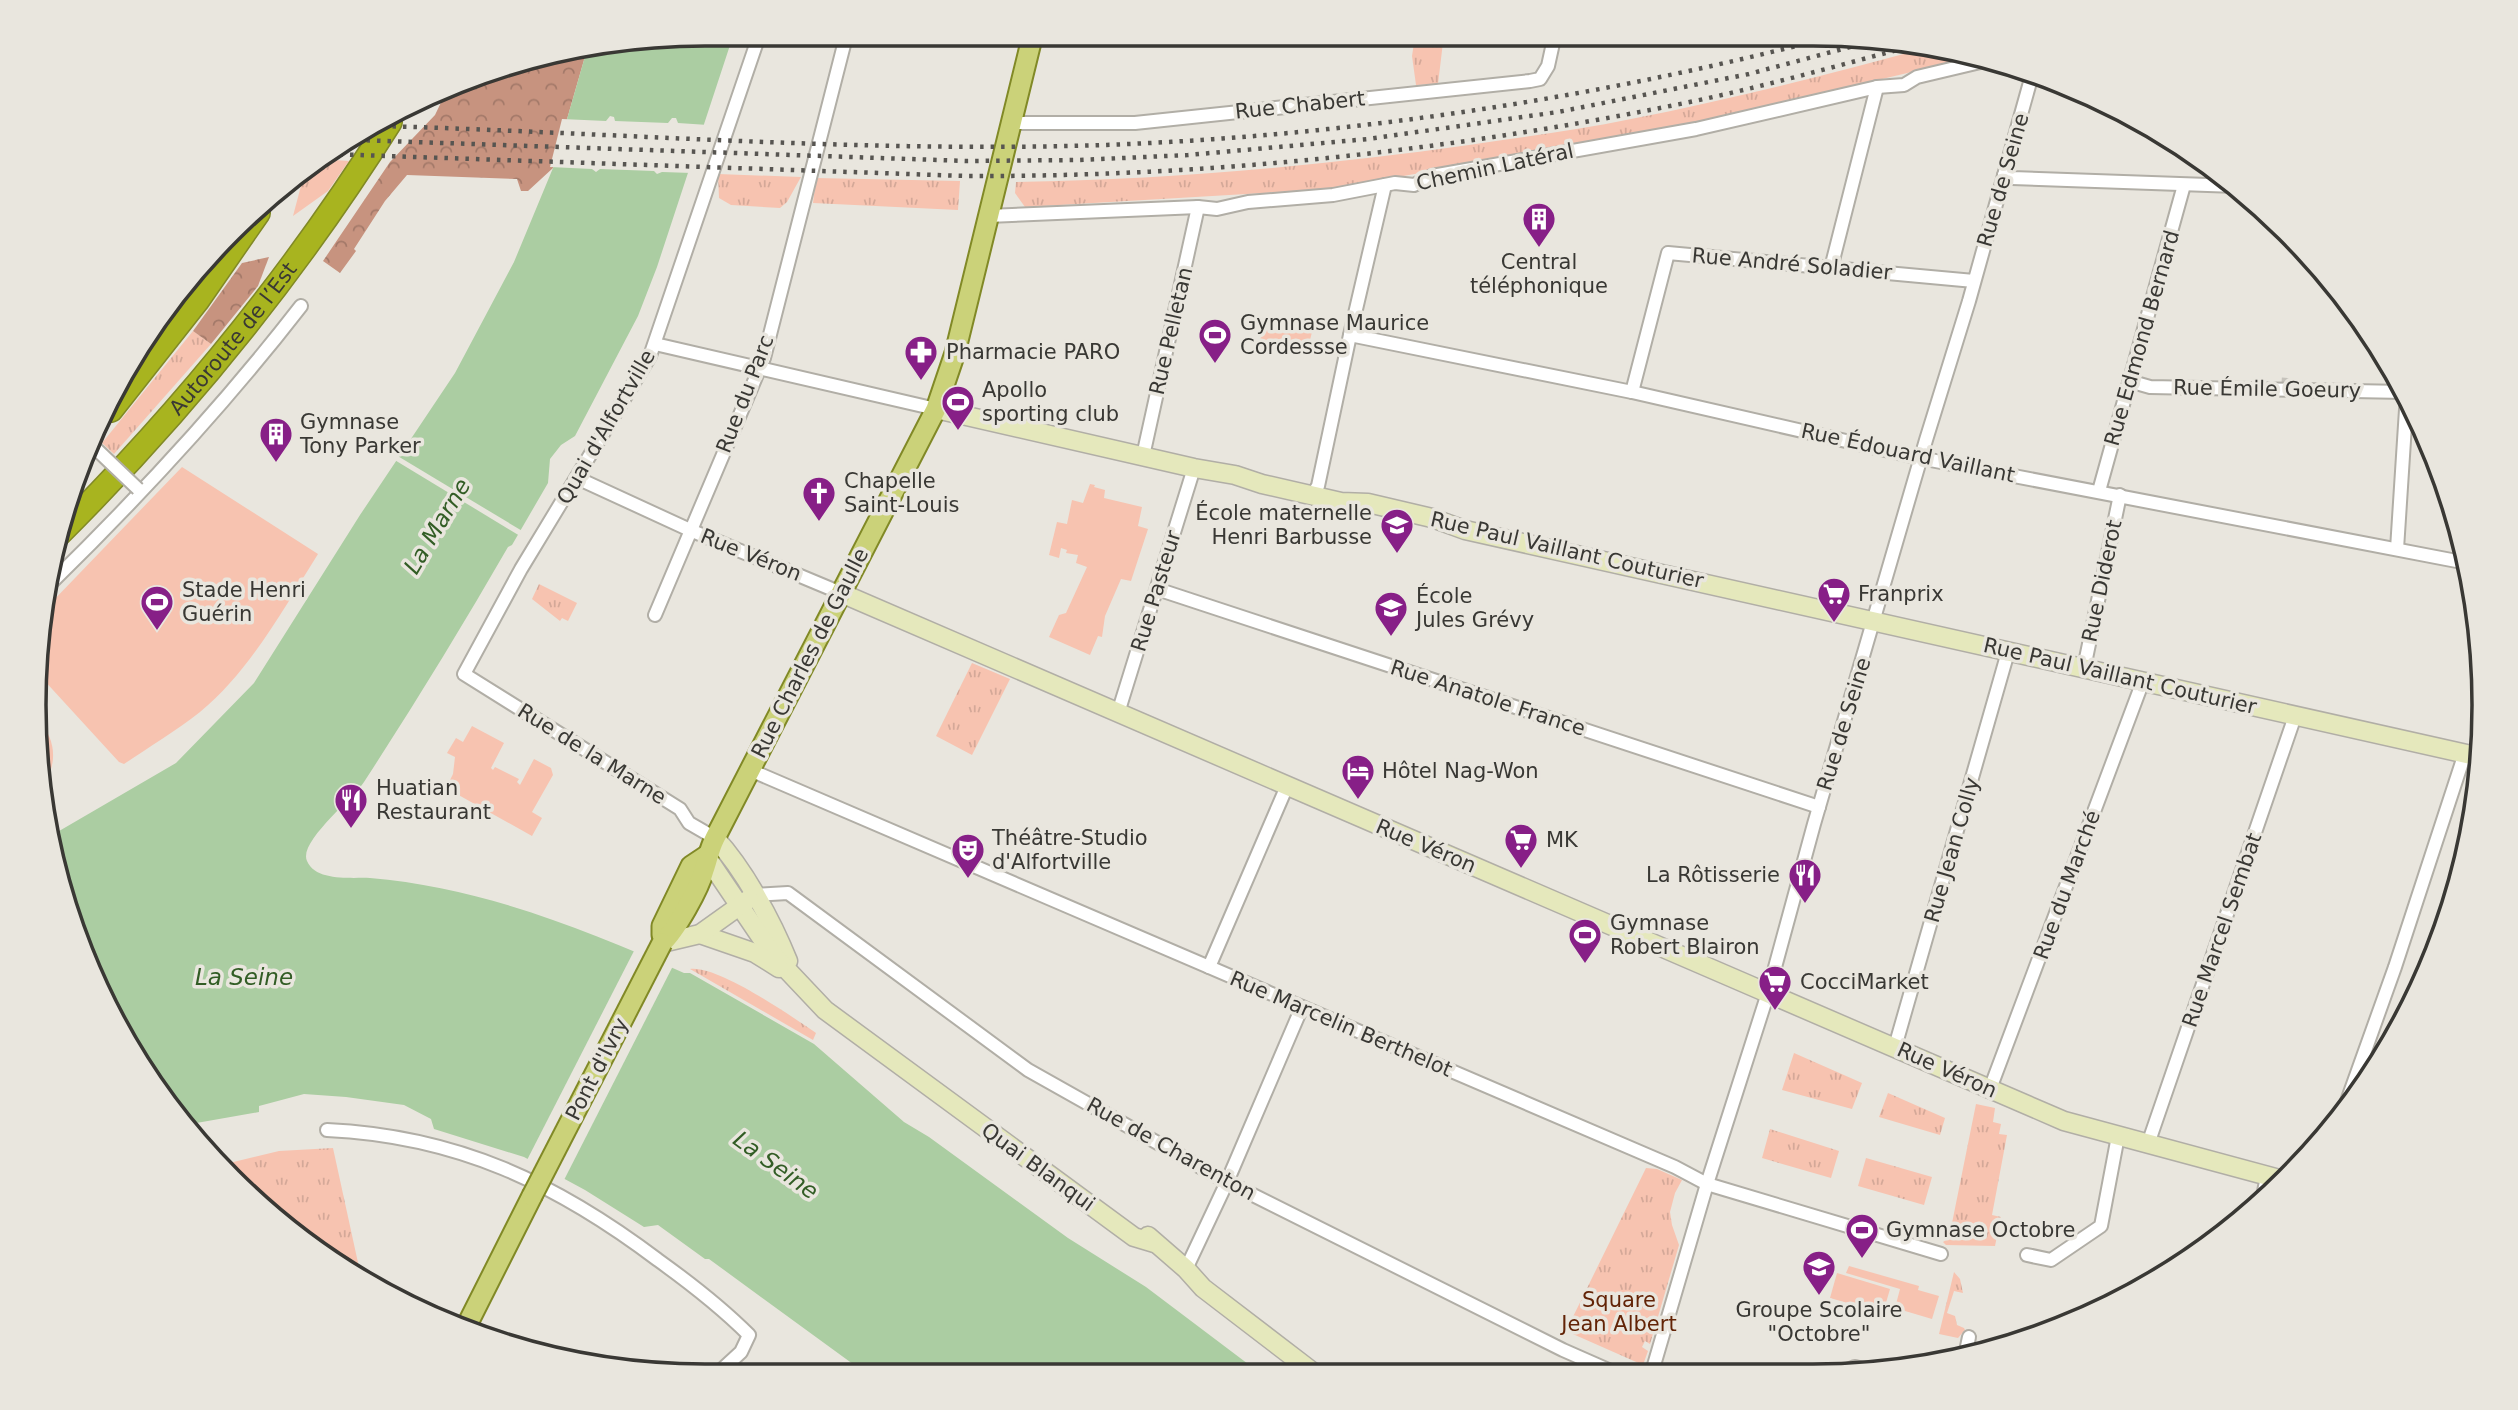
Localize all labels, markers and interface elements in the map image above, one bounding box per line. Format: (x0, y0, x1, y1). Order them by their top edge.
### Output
street label: Rue Chabert (1234, 86, 1366, 124)
street label: Rue de Seine (1972, 110, 2034, 250)
street label: Chemin Latéral (1414, 139, 1576, 195)
building icon: Central téléphonique (1520, 200, 1558, 249)
street label: Rue Edmond Bernard (2100, 227, 2184, 449)
street label: Rue André Soladier (1691, 243, 1893, 285)
place label: Central téléphonique (1470, 250, 1608, 298)
street label: Autoroute de l’Est (164, 258, 302, 420)
street label: Rue Pelletan (1145, 265, 1197, 397)
place label: Gymnase Maurice Cordessse (1240, 311, 1429, 359)
sports icon: Gymnase Maurice Cordessse (1196, 316, 1234, 365)
street label: Rue du Parc (712, 332, 778, 456)
pharmacy icon: Pharmacie PARO (902, 333, 940, 382)
place label: Pharmacie PARO (946, 340, 1120, 364)
street label: Quai d'Alfortville (552, 345, 660, 509)
street label: Rue Émile Goeury (2173, 374, 2361, 403)
place label: Apollo sporting club (982, 378, 1119, 426)
sports icon: Apollo sporting club (939, 383, 977, 432)
place label: Gymnase Tony Parker (299, 410, 421, 458)
building icon: Gymnase Tony Parker (257, 415, 295, 464)
street label: Rue Édouard Vaillant (1799, 418, 2017, 487)
place label: Chapelle Saint-Louis (844, 469, 959, 517)
water label: La Marne (398, 474, 476, 578)
church icon: Chapelle Saint-Louis (800, 474, 838, 523)
place label: École maternelle Henri Barbusse (1195, 500, 1372, 549)
school or university icon: École maternelle Henri Barbusse (1378, 506, 1416, 555)
street label: Rue Paul Vaillant Couturier (1428, 507, 1706, 593)
street label: Rue Diderot (2077, 518, 2127, 644)
street label: Rue Véron (697, 524, 805, 586)
street label: Rue Pasteur (1126, 527, 1186, 654)
street label: Rue Charles de Gaulle (747, 544, 873, 762)
supermarket icon: Franprix (1815, 575, 1853, 624)
place label: Stade Henri Guérin (182, 578, 306, 626)
place label: Franprix (1858, 582, 1944, 606)
sports icon: Stade Henri Guérin (138, 583, 176, 632)
place label: École Jules Grévy (1414, 583, 1534, 632)
school or university icon: École Jules Grévy (1372, 589, 1410, 638)
street label: Rue Paul Vaillant Couturier (1981, 633, 2259, 719)
street label: Rue Anatole France (1388, 655, 1588, 741)
street label: Rue de Seine (1812, 655, 1876, 793)
street label: Rue de la Marne (513, 699, 671, 809)
hotel icon: Hôtel Nag-Won (1339, 752, 1377, 801)
place label: Hôtel Nag-Won (1382, 759, 1539, 783)
street label: Rue Jean Colly (1920, 775, 1984, 925)
place label: Huatian Restaurant (376, 776, 491, 824)
restaurant icon: Huatian Restaurant (332, 781, 370, 830)
street label: Rue du Marché (2029, 807, 2105, 963)
street label: Rue Véron (1372, 814, 1480, 878)
supermarket icon: MK (1502, 821, 1540, 870)
place label: Théâtre-Studio d'Alfortville (991, 826, 1148, 874)
place label: MK (1546, 828, 1579, 852)
street label: Rue Marcel Sembat (2177, 830, 2267, 1030)
theatre icon: Théâtre-Studio d'Alfortville (949, 831, 987, 880)
restaurant icon: La Rôtisserie (1786, 856, 1824, 905)
place label: La Rôtisserie (1646, 863, 1780, 887)
place label: Gymnase Robert Blairon (1610, 911, 1760, 959)
sports icon: Gymnase Robert Blairon (1566, 916, 1604, 965)
supermarket icon: CocciMarket (1756, 963, 1794, 1012)
water label: La Seine (195, 964, 293, 990)
street label: Rue Marcelin Berthelot (1226, 966, 1456, 1082)
place label: CocciMarket (1800, 970, 1929, 994)
street label: Pont d'Ivry (561, 1014, 633, 1124)
street label: Rue Véron (1893, 1037, 2001, 1103)
street label: Rue de Charenton (1082, 1093, 1260, 1205)
street label: Quai Blanqui (977, 1118, 1099, 1216)
water label: La Seine (729, 1126, 823, 1204)
sports icon: Gymnase Octobre (1843, 1211, 1881, 1260)
place label: Gymnase Octobre (1886, 1218, 2075, 1242)
school or university icon: Groupe Scolaire "Octobre" (1800, 1248, 1838, 1297)
park label: Square Jean Albert (1559, 1288, 1677, 1336)
place label: Groupe Scolaire "Octobre" (1736, 1298, 1902, 1346)

